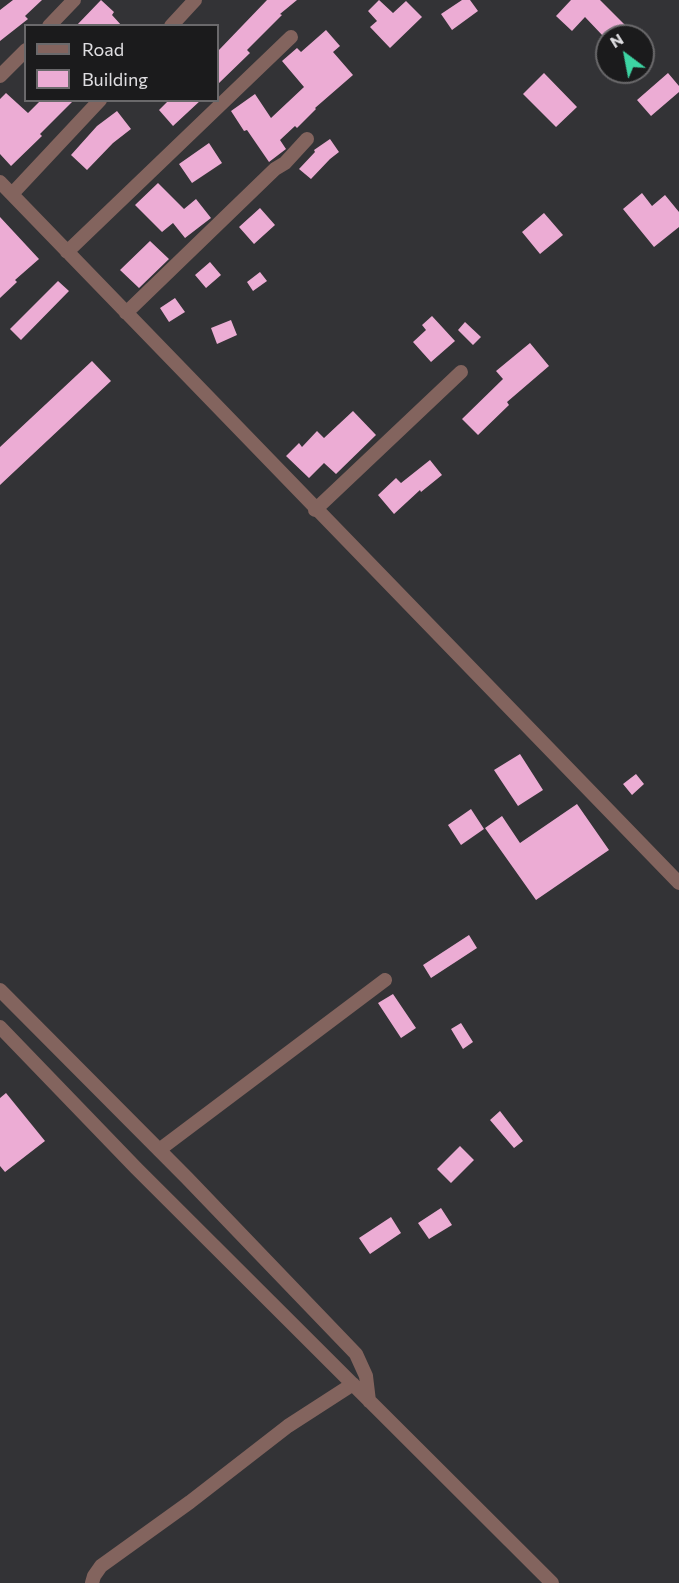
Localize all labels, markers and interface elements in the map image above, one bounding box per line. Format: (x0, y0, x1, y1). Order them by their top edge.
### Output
legend (24, 24, 219, 102)
north arrow (595, 24, 655, 84)
text: N (606, 29, 626, 51)
text: Road (82, 38, 124, 60)
text: Building (82, 68, 148, 90)

